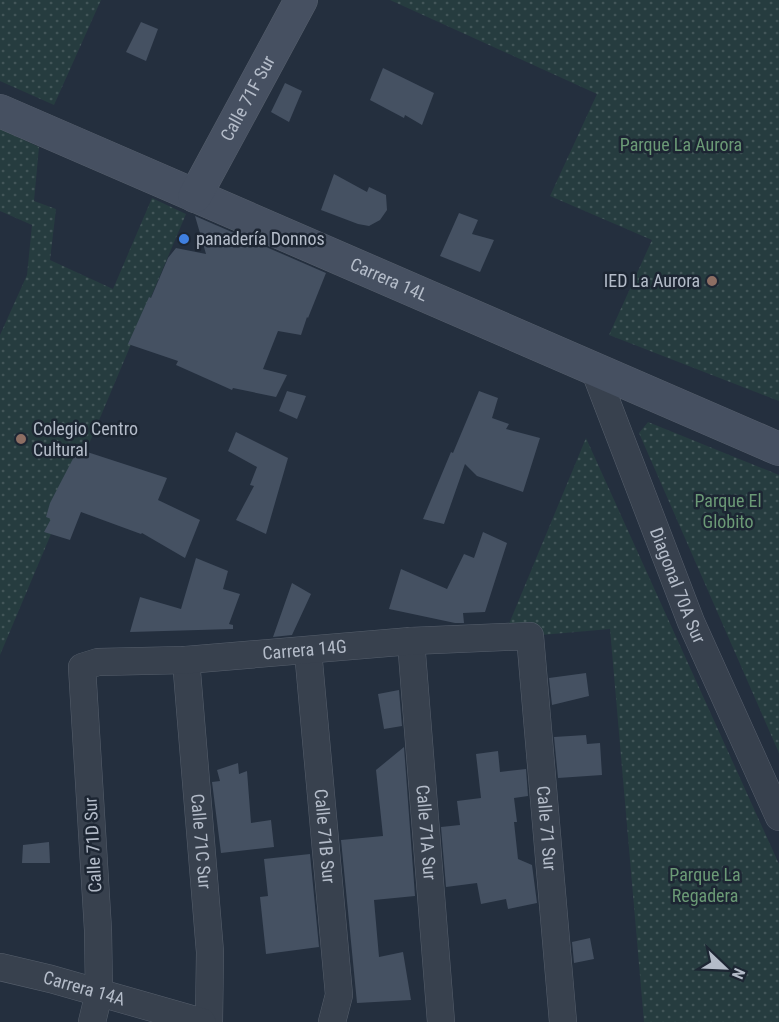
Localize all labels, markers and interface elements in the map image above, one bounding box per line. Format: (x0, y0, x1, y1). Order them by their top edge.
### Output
street label: Calle 71F Sur (216, 51, 279, 144)
park label: Parque La Aurora (620, 134, 742, 155)
place label: panadería Donnos (196, 228, 325, 249)
marker: panadería Donnos (177, 232, 191, 246)
street label: Carrera 14L (347, 253, 432, 306)
place label: IED La Aurora (604, 270, 700, 291)
marker: IED La Aurora (705, 274, 719, 288)
place label: Colegio Centro Cultural (33, 418, 138, 460)
marker: Colegio Centro Cultural (14, 432, 28, 446)
park label: Parque El Globito (694, 490, 762, 532)
street label: Diagonal 70A Sur (646, 525, 710, 647)
street label: Carrera 14G (261, 635, 347, 664)
street label: Calle 71A Sur (412, 784, 441, 881)
street label: Calle 71 Sur (533, 785, 561, 872)
street label: Calle 71B Sur (310, 788, 340, 885)
street label: Calle 71C Sur (187, 793, 216, 890)
street label: Calle 71D Sur (79, 796, 105, 893)
park label: Parque La Regadera (669, 864, 741, 906)
north arrow (695, 938, 755, 998)
text: N (728, 965, 749, 982)
street label: Carrera 14A (41, 967, 128, 1010)

